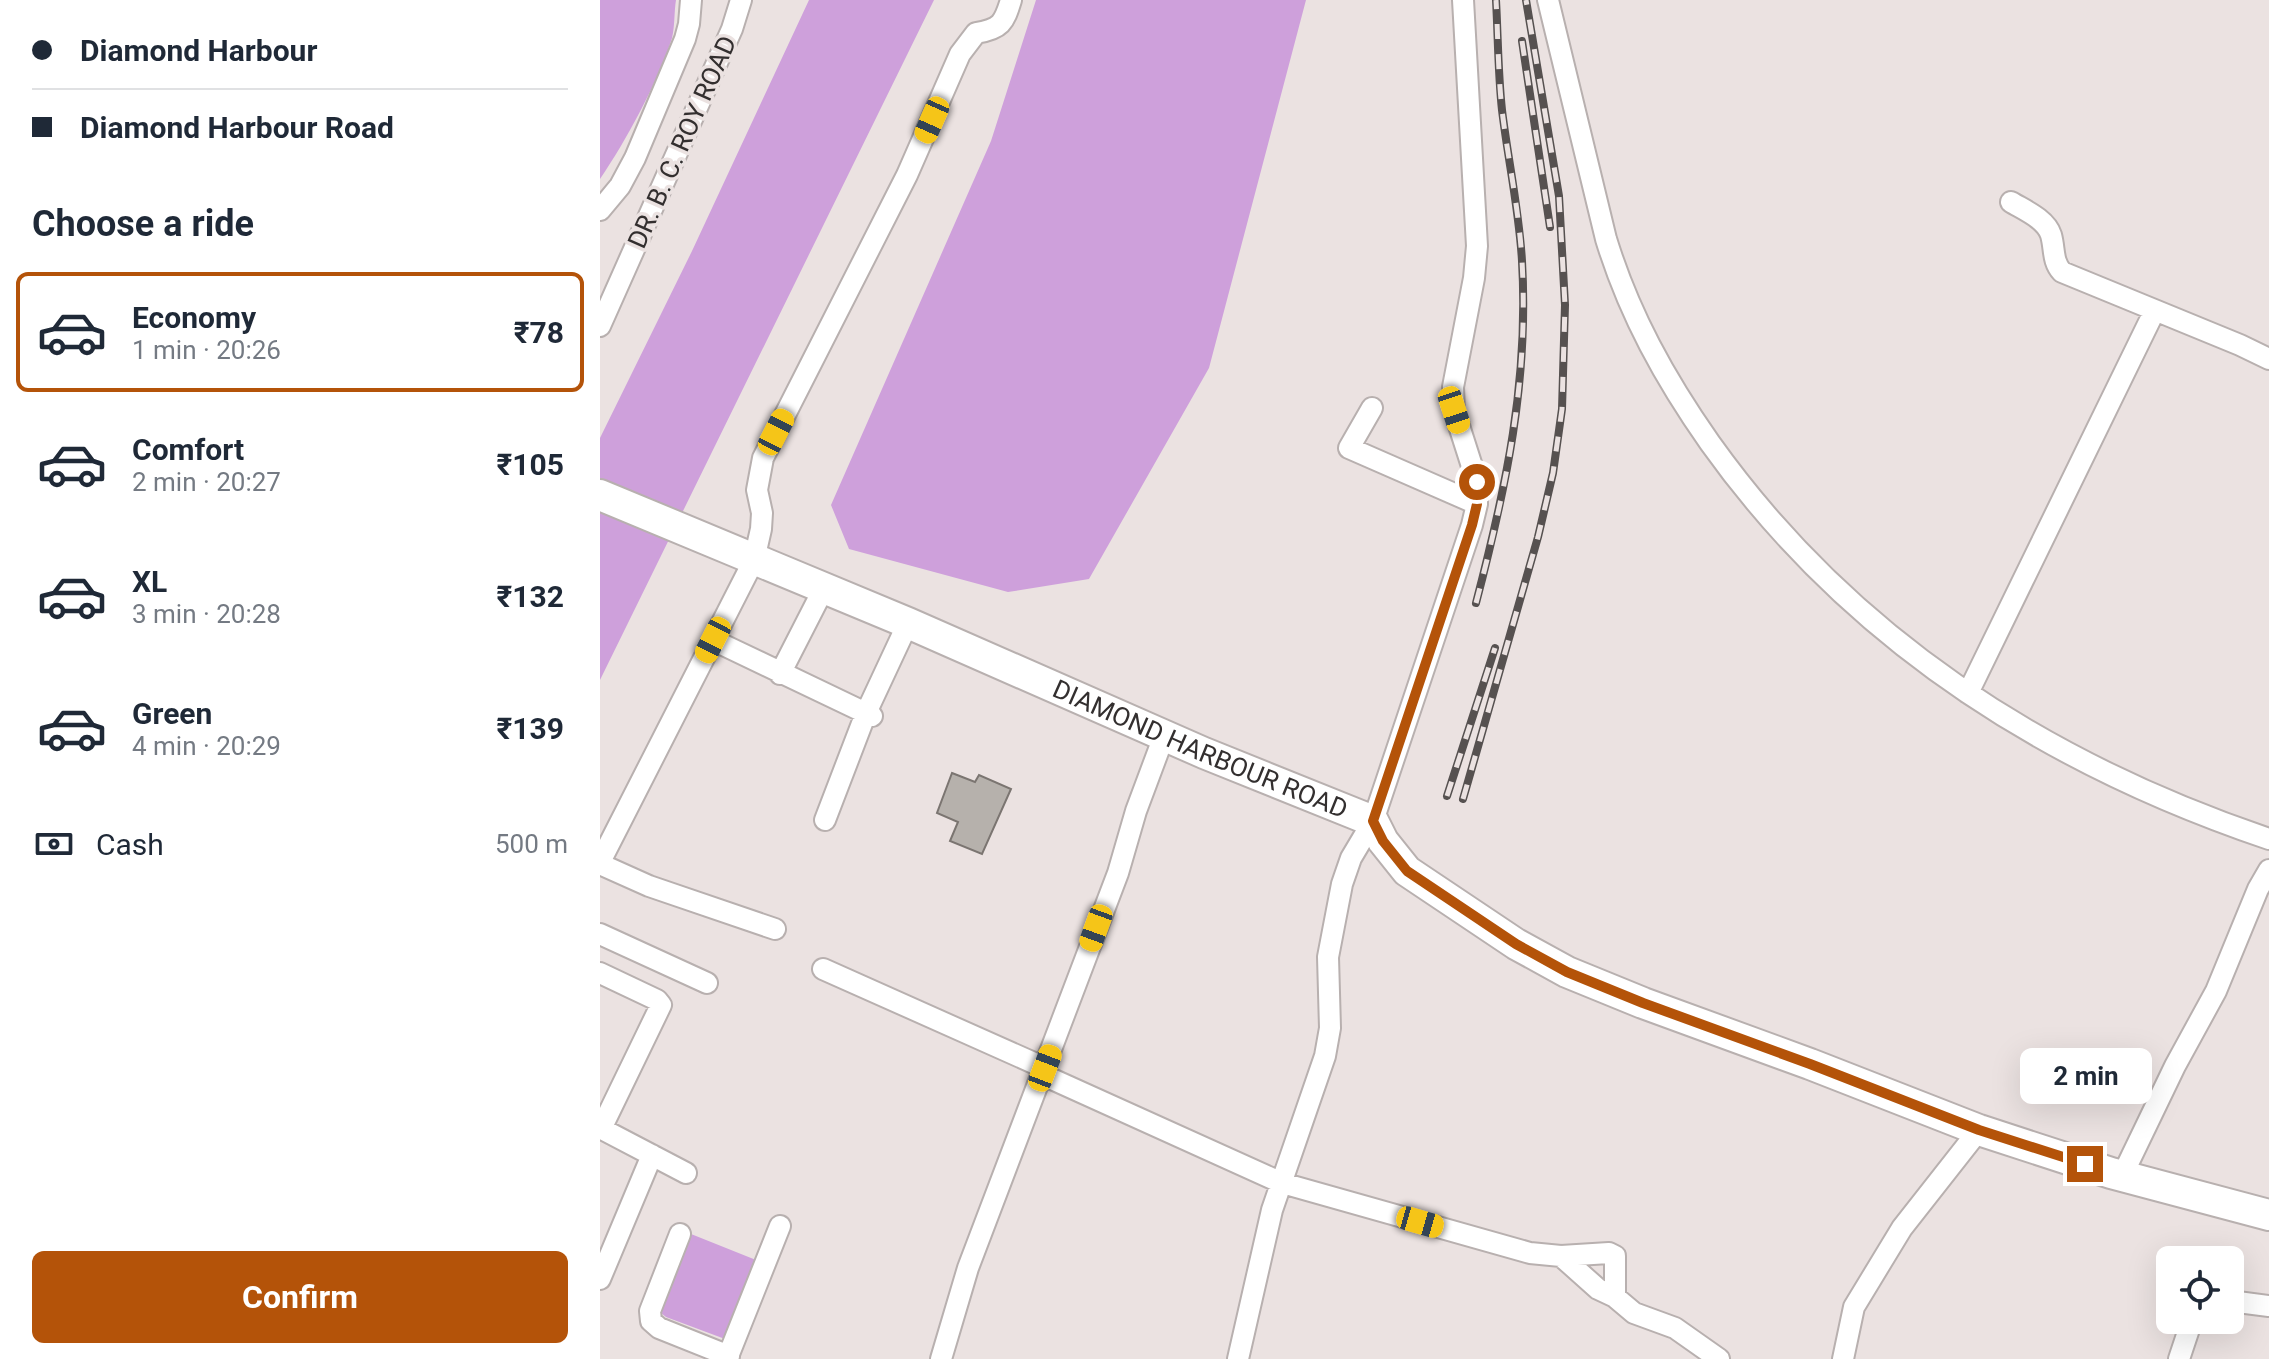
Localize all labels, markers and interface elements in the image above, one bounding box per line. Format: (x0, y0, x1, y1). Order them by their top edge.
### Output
street label: DR. B. C. ROY ROAD (622, 31, 742, 253)
text: Diamond Harbour (80, 33, 317, 68)
car (911, 93, 953, 147)
text: Diamond Harbour Road (80, 110, 394, 145)
text: Choose a ride (32, 203, 254, 245)
icon: car (36, 296, 108, 368)
text: Economy (132, 300, 256, 335)
text: ₹78 (514, 315, 564, 350)
text: 1 min · 20:26 (132, 335, 281, 365)
car (1435, 383, 1473, 437)
car (754, 405, 798, 459)
icon: car (36, 428, 108, 500)
text: Comfort (132, 432, 244, 467)
text: ₹105 (497, 447, 564, 482)
route start (1459, 464, 1495, 500)
text: 2 min · 20:27 (132, 467, 281, 497)
icon: car (36, 560, 108, 632)
text: XL (132, 564, 167, 599)
text: ₹132 (497, 579, 564, 614)
text: 3 min · 20:28 (132, 599, 281, 629)
car (691, 613, 735, 667)
street label: DIAMOND HARBOUR ROAD (1048, 674, 1352, 824)
icon: car (36, 692, 108, 764)
text: Green (132, 696, 212, 731)
text: ₹139 (497, 711, 564, 746)
text: 4 min · 20:29 (132, 731, 281, 761)
icon: cash (32, 822, 76, 866)
text: Cash (96, 827, 164, 862)
text: 500 m (495, 829, 568, 859)
car (1077, 901, 1115, 955)
car (1025, 1041, 1065, 1095)
callout: 2 min (2019, 1048, 2151, 1104)
text: 2 min (2053, 1061, 2119, 1091)
route end (2067, 1146, 2103, 1182)
car (1394, 1204, 1446, 1240)
map controls (2156, 1246, 2244, 1334)
button: locate (2156, 1246, 2244, 1334)
button: Confirm (32, 1251, 568, 1343)

